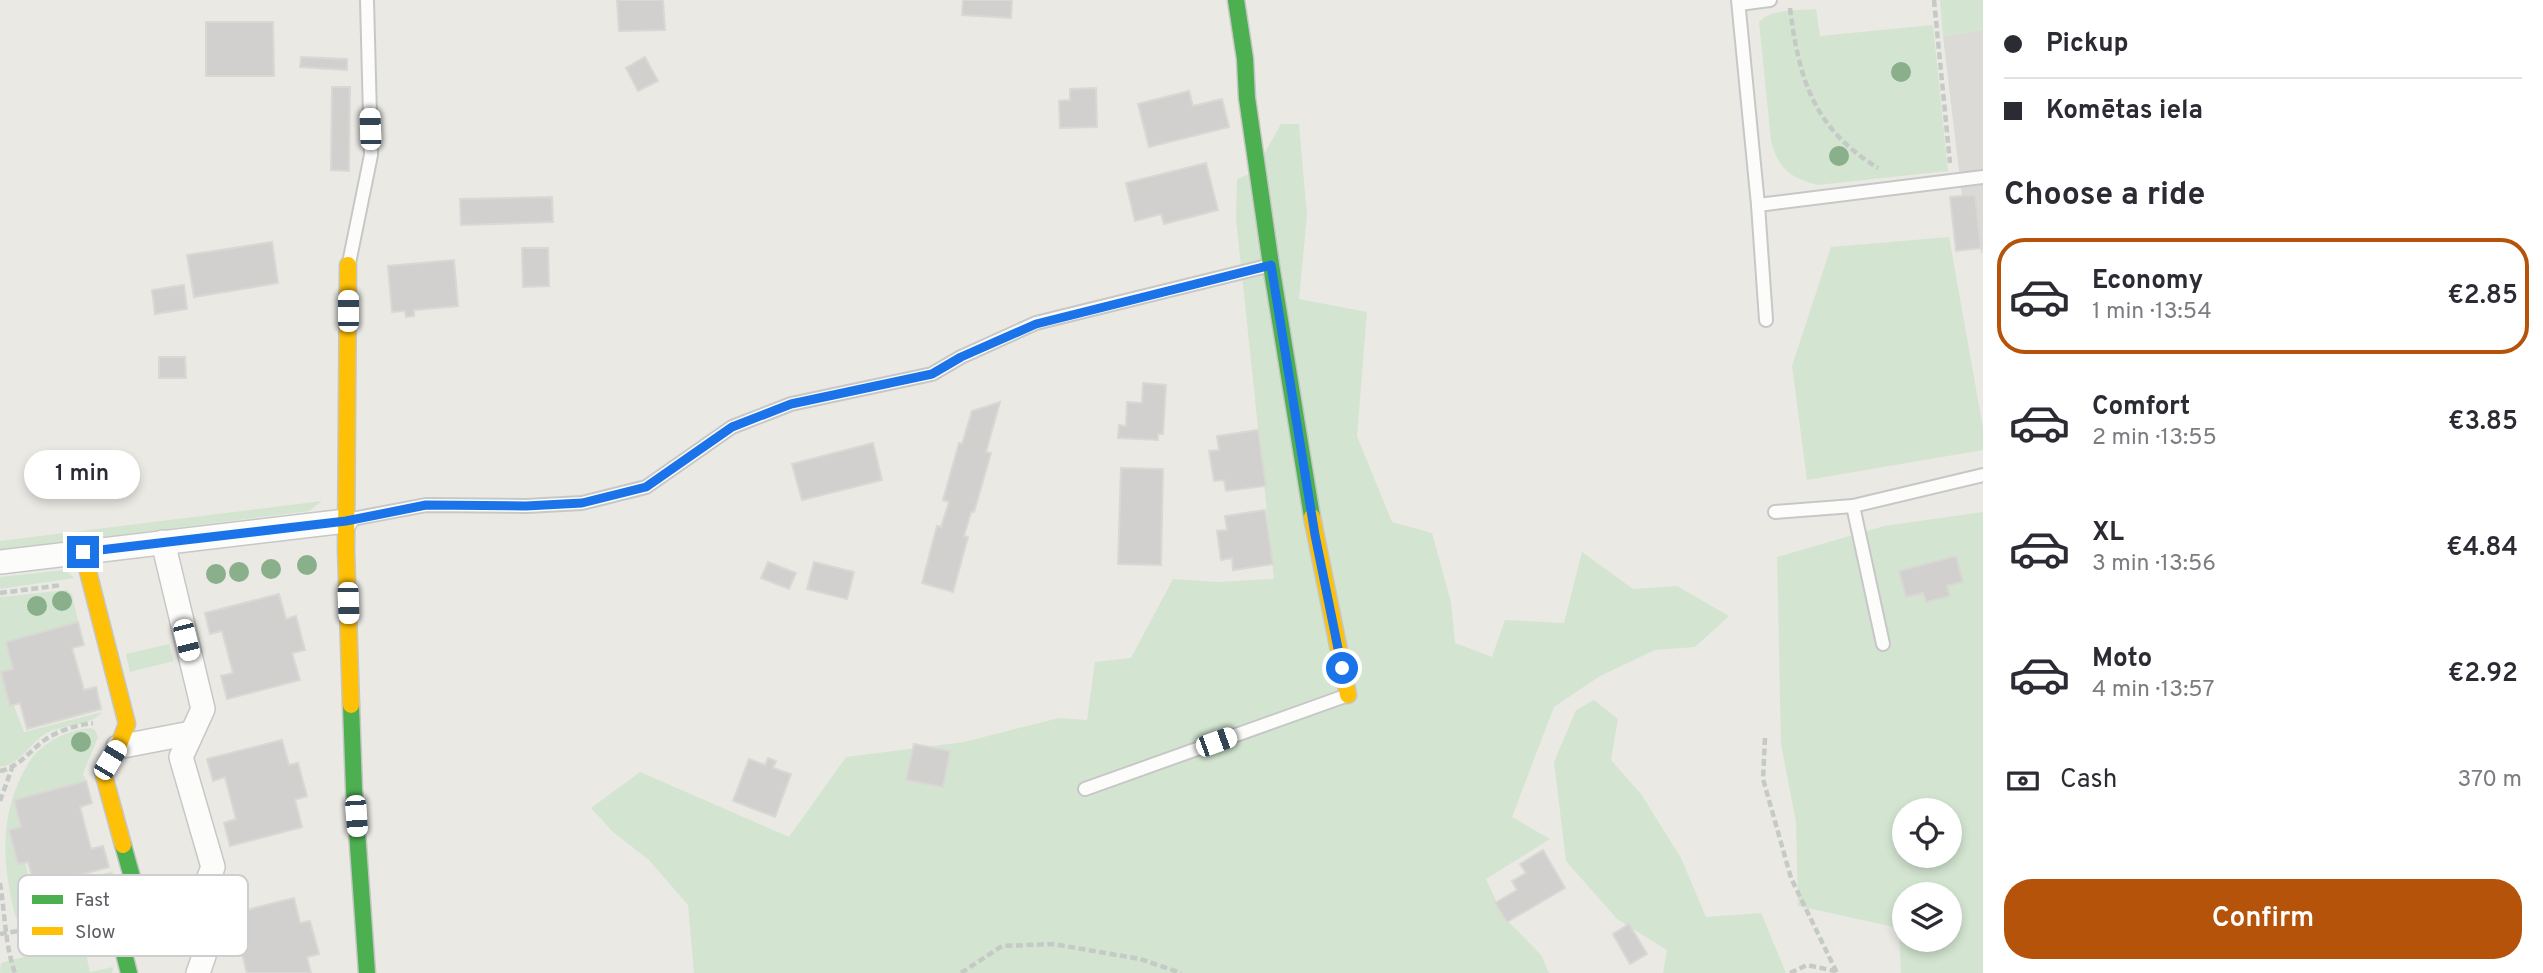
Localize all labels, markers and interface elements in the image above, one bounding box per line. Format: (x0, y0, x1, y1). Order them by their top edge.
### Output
text: Pickup (2046, 28, 2129, 61)
text: Komētas iela (2046, 95, 2203, 128)
car (359, 108, 382, 150)
text: Choose a ride (2004, 176, 2205, 216)
icon: car (2008, 265, 2071, 328)
text: Economy (2092, 265, 2203, 298)
text: €2.85 (2447, 280, 2518, 313)
car (338, 290, 359, 332)
text: 1 min · 13:54 (2092, 298, 2212, 327)
icon: car (2008, 391, 2071, 454)
text: Comfort (2092, 391, 2190, 424)
text: €3.85 (2448, 406, 2518, 439)
text: 2 min · 13:55 (2092, 424, 2217, 453)
callout: 1 min (25, 450, 141, 500)
text: 1 min (55, 460, 109, 489)
icon: car (2008, 517, 2071, 580)
text: XL (2092, 517, 2124, 550)
text: €4.84 (2446, 532, 2518, 565)
route end (67, 536, 99, 568)
text: 3 min · 13:56 (2092, 550, 2216, 579)
car (337, 582, 360, 624)
car (171, 617, 202, 663)
icon: car (2008, 643, 2071, 706)
text: Moto (2092, 643, 2152, 676)
route start (1326, 652, 1358, 684)
text: €2.92 (2448, 658, 2518, 691)
text: 4 min · 13:57 (2092, 676, 2214, 705)
car (1193, 725, 1240, 759)
car (91, 737, 130, 783)
icon: cash (2004, 762, 2042, 800)
text: Cash (2060, 764, 2117, 797)
text: 370 m (2457, 766, 2522, 795)
car (345, 794, 368, 838)
map controls (1892, 798, 1962, 952)
button: locate (1892, 798, 1962, 868)
legend (18, 875, 248, 956)
button: Confirm (2004, 879, 2522, 959)
button: layers (1892, 882, 1962, 952)
text: Fast (75, 889, 110, 913)
text: Slow (75, 921, 115, 945)

